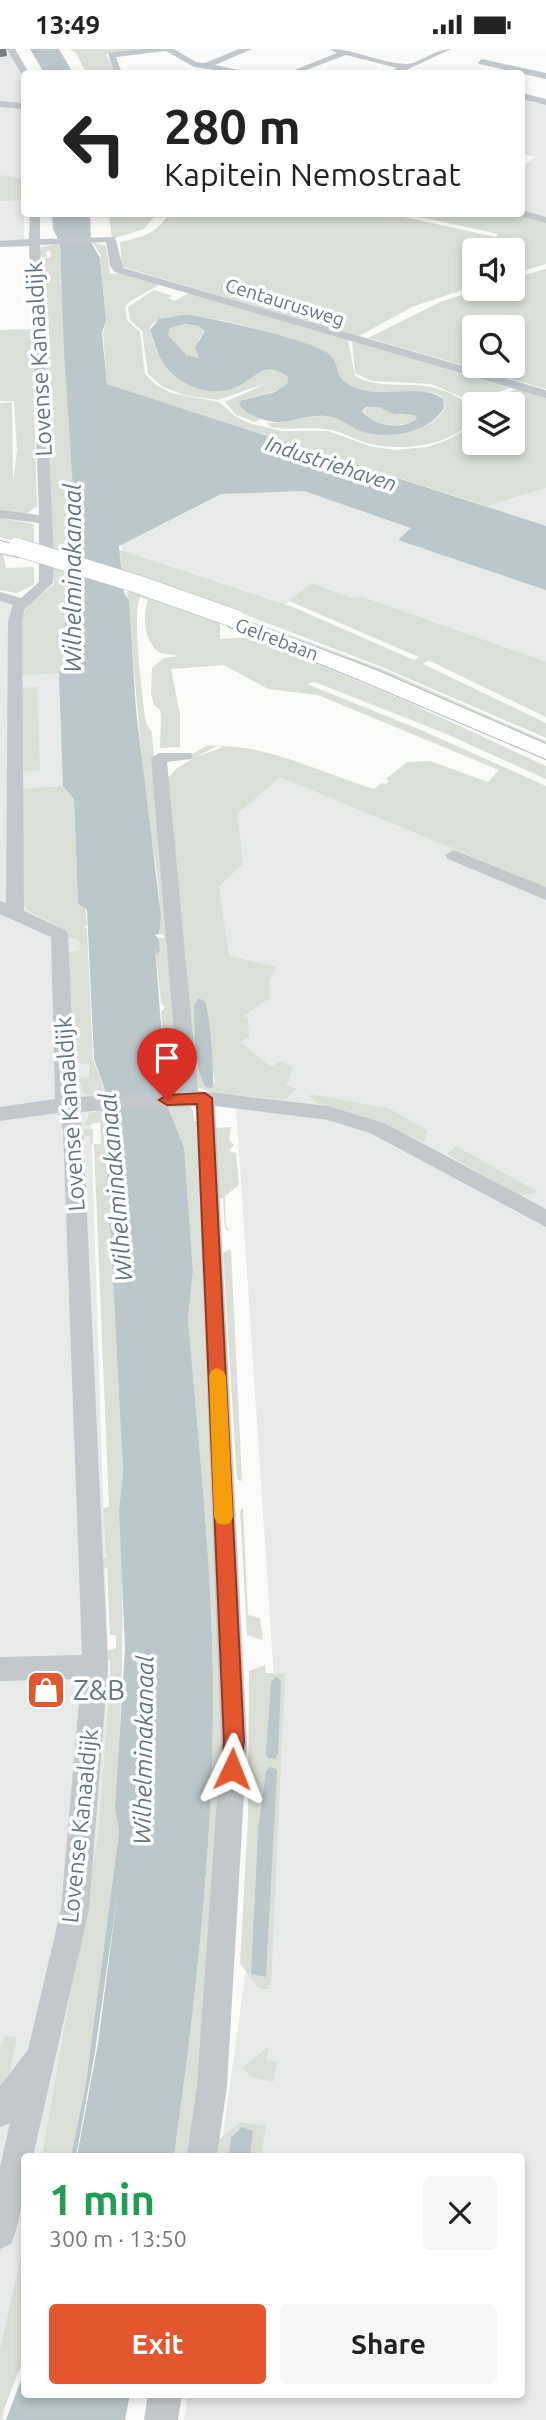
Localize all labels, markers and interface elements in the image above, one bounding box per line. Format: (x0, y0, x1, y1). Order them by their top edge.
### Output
text: 13:49 (35, 10, 100, 39)
icon: left (49, 98, 140, 189)
text: 280 m (164, 98, 301, 153)
text: Kapitein Nemostraat (164, 156, 461, 192)
map controls (462, 238, 525, 455)
button: sound (462, 238, 525, 301)
street label: Lovense Kanaaldijk (21, 261, 56, 457)
street label: Centaurusweg (223, 273, 347, 331)
button: search (462, 315, 525, 378)
button: layers (462, 392, 525, 455)
water label: Industriehaven (263, 431, 400, 496)
water label: Wilhelminakanaal (59, 483, 86, 673)
street label: Gelrebaan (232, 613, 322, 665)
street label: Lovense Kanaaldijk (50, 1016, 89, 1212)
pin (137, 1028, 197, 1100)
icon: arrive (148, 1039, 186, 1077)
water label: Wilhelminakanaal (94, 1091, 137, 1283)
water label: Wilhelminakanaal (128, 1655, 159, 1845)
shop icon: Z&B (25, 1669, 67, 1711)
place label: Z&B (73, 1674, 125, 1705)
street label: Lovense Kanaaldijk (57, 1727, 102, 1924)
position arrow (195, 1732, 269, 1806)
text: 1 min (49, 2176, 155, 2223)
button: close (423, 2176, 497, 2250)
text: 300 m · 13:50 (49, 2226, 187, 2251)
button: Exit (49, 2304, 266, 2384)
button: Share (280, 2304, 497, 2384)

